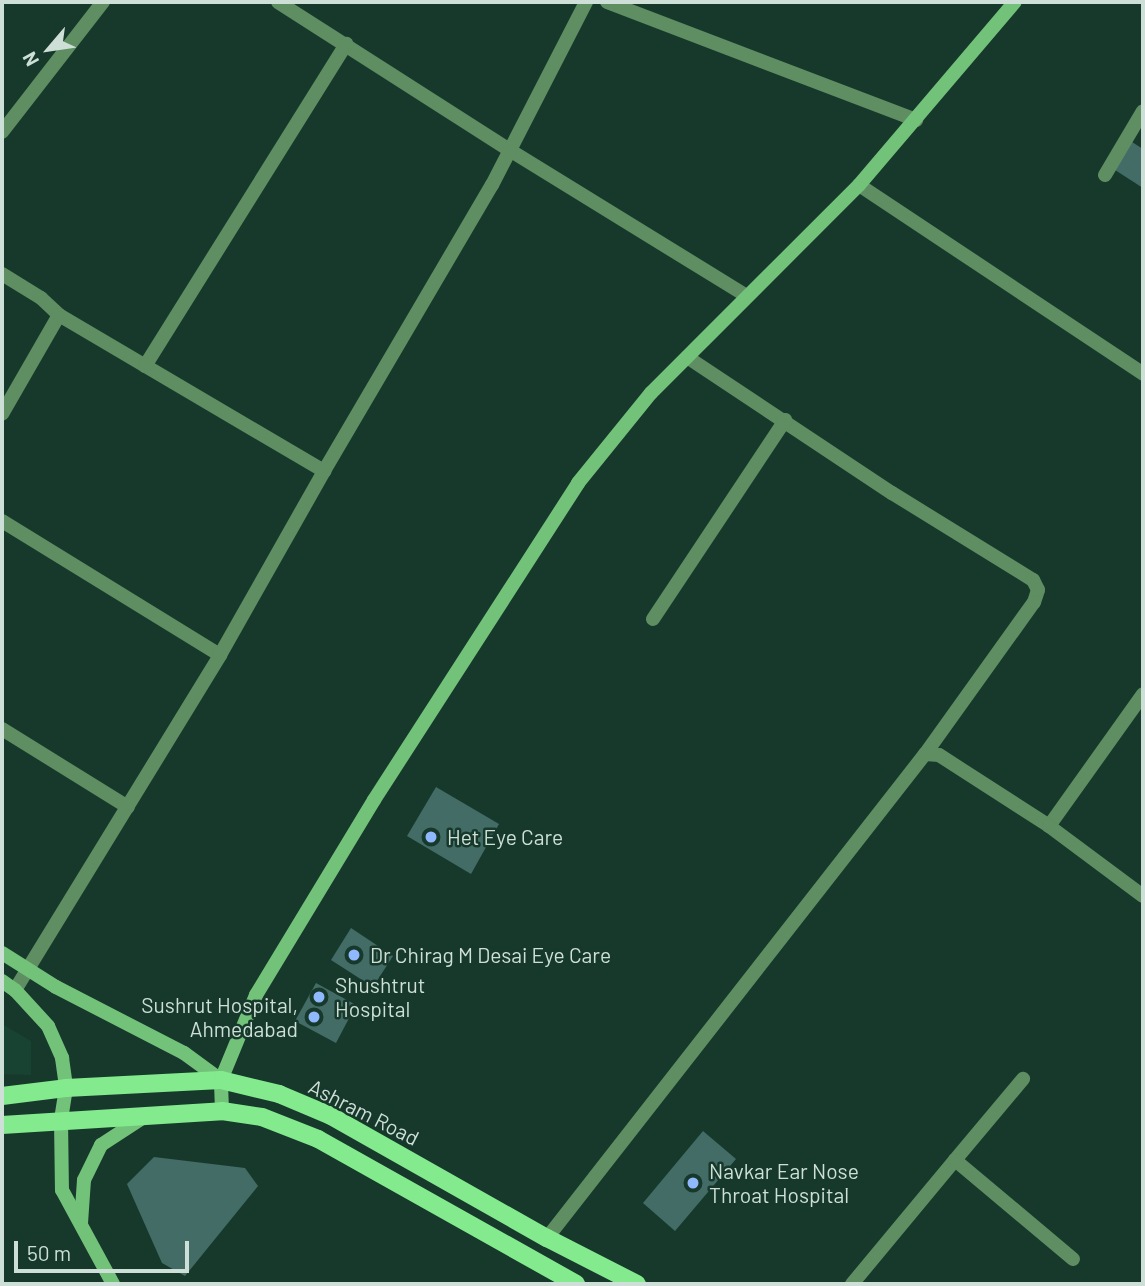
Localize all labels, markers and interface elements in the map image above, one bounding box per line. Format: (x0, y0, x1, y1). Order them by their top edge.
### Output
north arrow (14, 14, 84, 84)
text: N (17, 48, 43, 71)
place label: Het Eye Care (447, 824, 563, 850)
marker: Het Eye Care (421, 827, 441, 847)
place label: Dr Chirag M Desai Eye Care (370, 942, 611, 968)
marker: Dr Chirag M Desai Eye Care (344, 945, 364, 965)
place label: Shushtrut Hospital (335, 972, 425, 1022)
marker: Shushtrut Hospital (309, 987, 329, 1007)
place label: Sushrut Hospital, Ahmedabad (141, 992, 298, 1042)
marker: Sushrut Hospital, Ahmedabad (304, 1007, 324, 1027)
street label: Ashram Road (305, 1073, 423, 1151)
place label: Navkar Ear Nose Throat Hospital (709, 1158, 859, 1208)
marker: Navkar Ear Nose Throat Hospital (683, 1173, 703, 1193)
scale bar (18, 1226, 192, 1270)
text: 50 m (27, 1240, 71, 1265)

